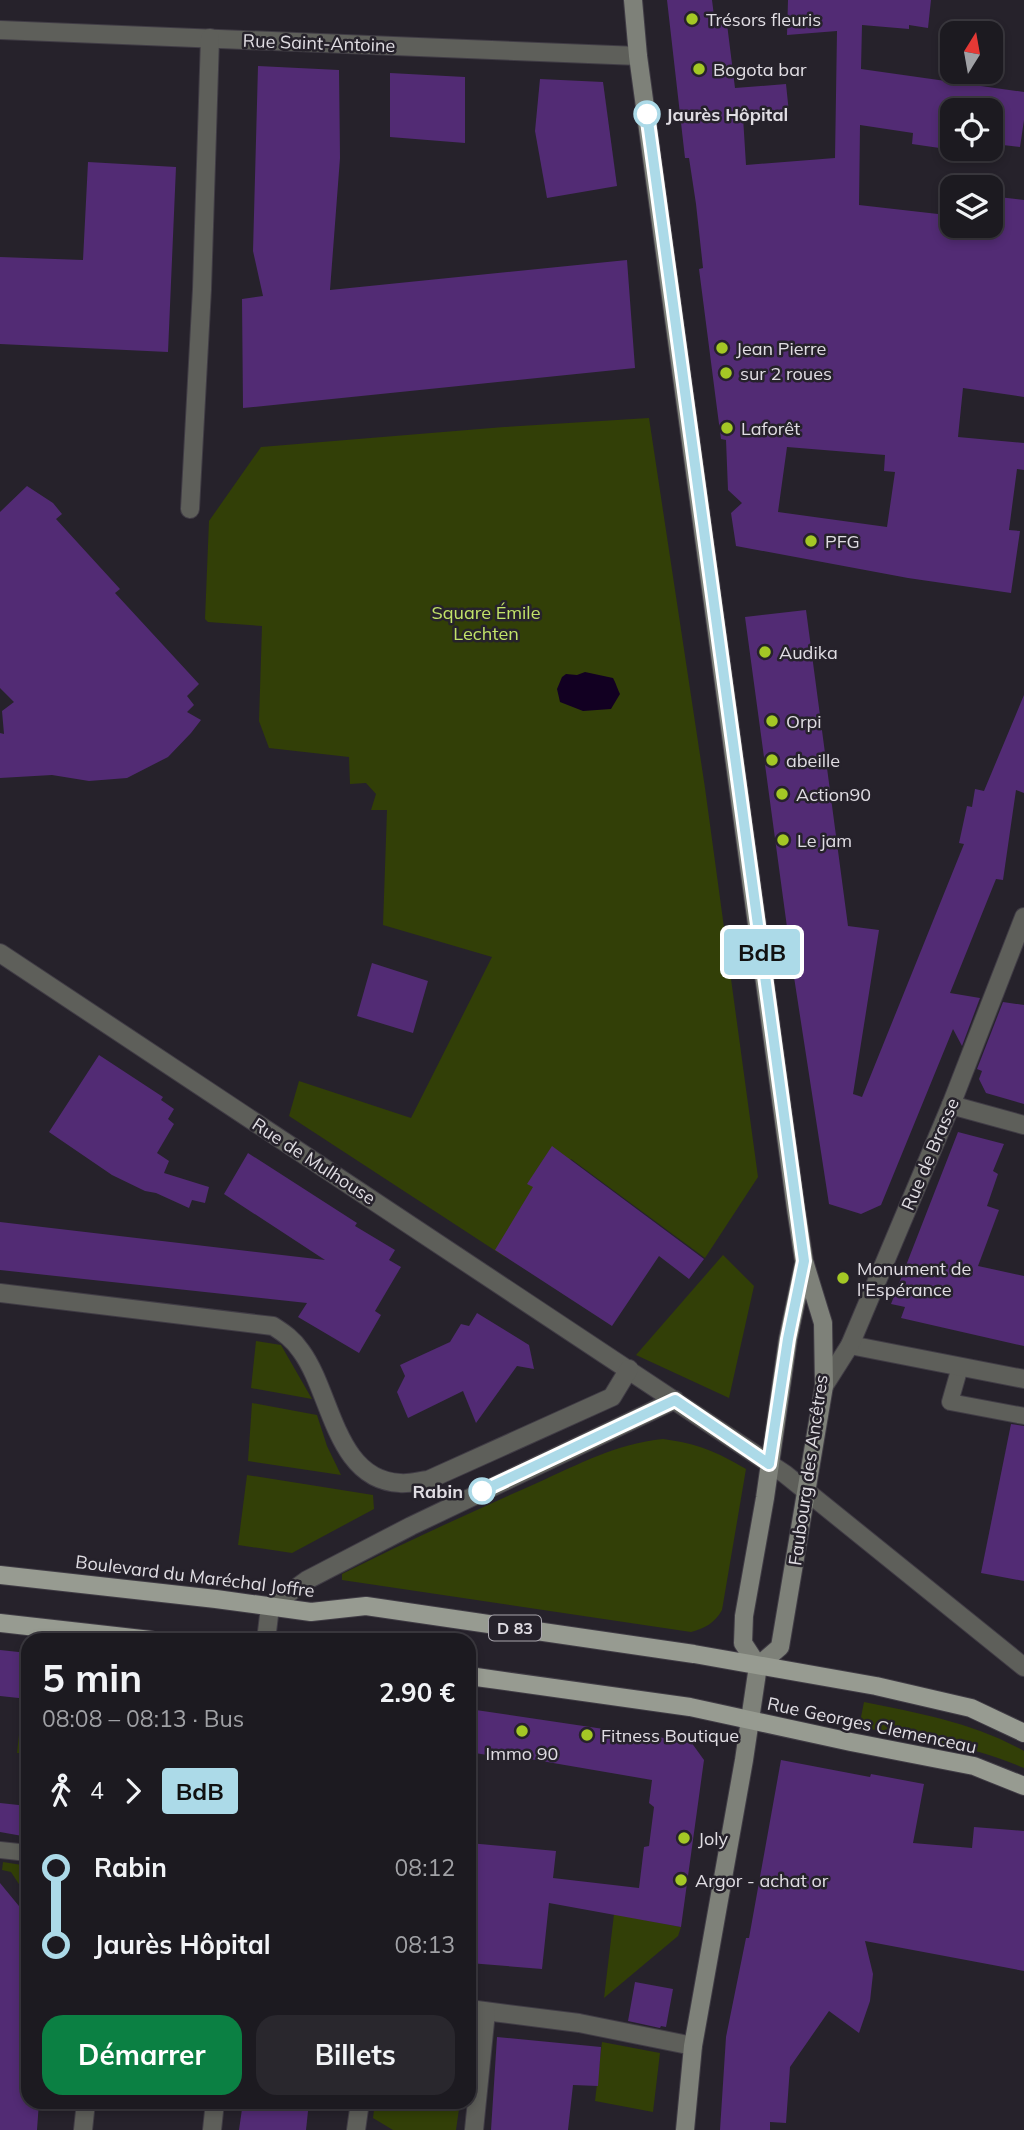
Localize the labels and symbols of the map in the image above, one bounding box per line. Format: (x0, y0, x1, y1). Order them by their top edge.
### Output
place label: Trésors fleuris (706, 8, 821, 31)
marker: Trésors fleuris (684, 11, 700, 27)
north arrow (940, 21, 1003, 84)
street label: Rue Saint-Antoine (242, 29, 396, 57)
place label: Bogota bar (713, 58, 807, 81)
marker: Bogota bar (691, 61, 707, 77)
marker: Jaurès Hôpital (634, 101, 660, 127)
place label: Jaurès Hôpital (666, 103, 788, 126)
place label: Jean Pierre (736, 337, 826, 360)
marker: Jean Pierre (714, 340, 730, 356)
place label: sur 2 roues (740, 362, 832, 385)
marker: sur 2 roues (718, 365, 734, 381)
place label: Laforêt (741, 417, 800, 440)
marker: Laforêt (719, 420, 735, 436)
place label: PFG (825, 530, 860, 553)
marker: PFG (803, 533, 819, 549)
park label: Square Émile Lechten (432, 601, 540, 645)
place label: Audika (779, 641, 838, 664)
marker: Audika (757, 644, 773, 660)
place label: Orpi (786, 710, 822, 733)
marker: Orpi (764, 713, 780, 729)
place label: abeille (786, 749, 840, 772)
marker: abeille (764, 752, 780, 768)
place label: Action90 (796, 783, 871, 806)
marker: Action90 (774, 786, 790, 802)
place label: Le jam (797, 829, 852, 852)
marker: Le jam (775, 832, 791, 848)
line badge: BdB (722, 929, 802, 975)
street label: Rue de Brasse (896, 1094, 964, 1214)
street label: Rue de Mulhouse (248, 1113, 380, 1209)
place label: Monument de l'Espérance (857, 1257, 971, 1301)
marker: Monument de l'Espérance (835, 1270, 851, 1286)
street label: Faubourg des Ancêtres (783, 1373, 833, 1567)
marker: Rabin (469, 1478, 495, 1504)
place label: Rabin (413, 1480, 463, 1503)
street label: Boulevard du Maréchal Joffre (74, 1550, 316, 1602)
road number: D 83 (489, 1616, 541, 1640)
street label: Rue Georges Clemenceau (765, 1692, 979, 1758)
marker: Immo 90 (514, 1723, 530, 1739)
place label: Fitness Boutique (601, 1724, 739, 1747)
marker: Fitness Boutique (579, 1727, 595, 1743)
place label: Immo 90 (486, 1742, 558, 1765)
place label: Joly (698, 1827, 728, 1850)
marker: Joly (676, 1830, 692, 1846)
place label: Argor - achat or (695, 1869, 829, 1892)
marker: Argor - achat or (673, 1872, 689, 1888)

